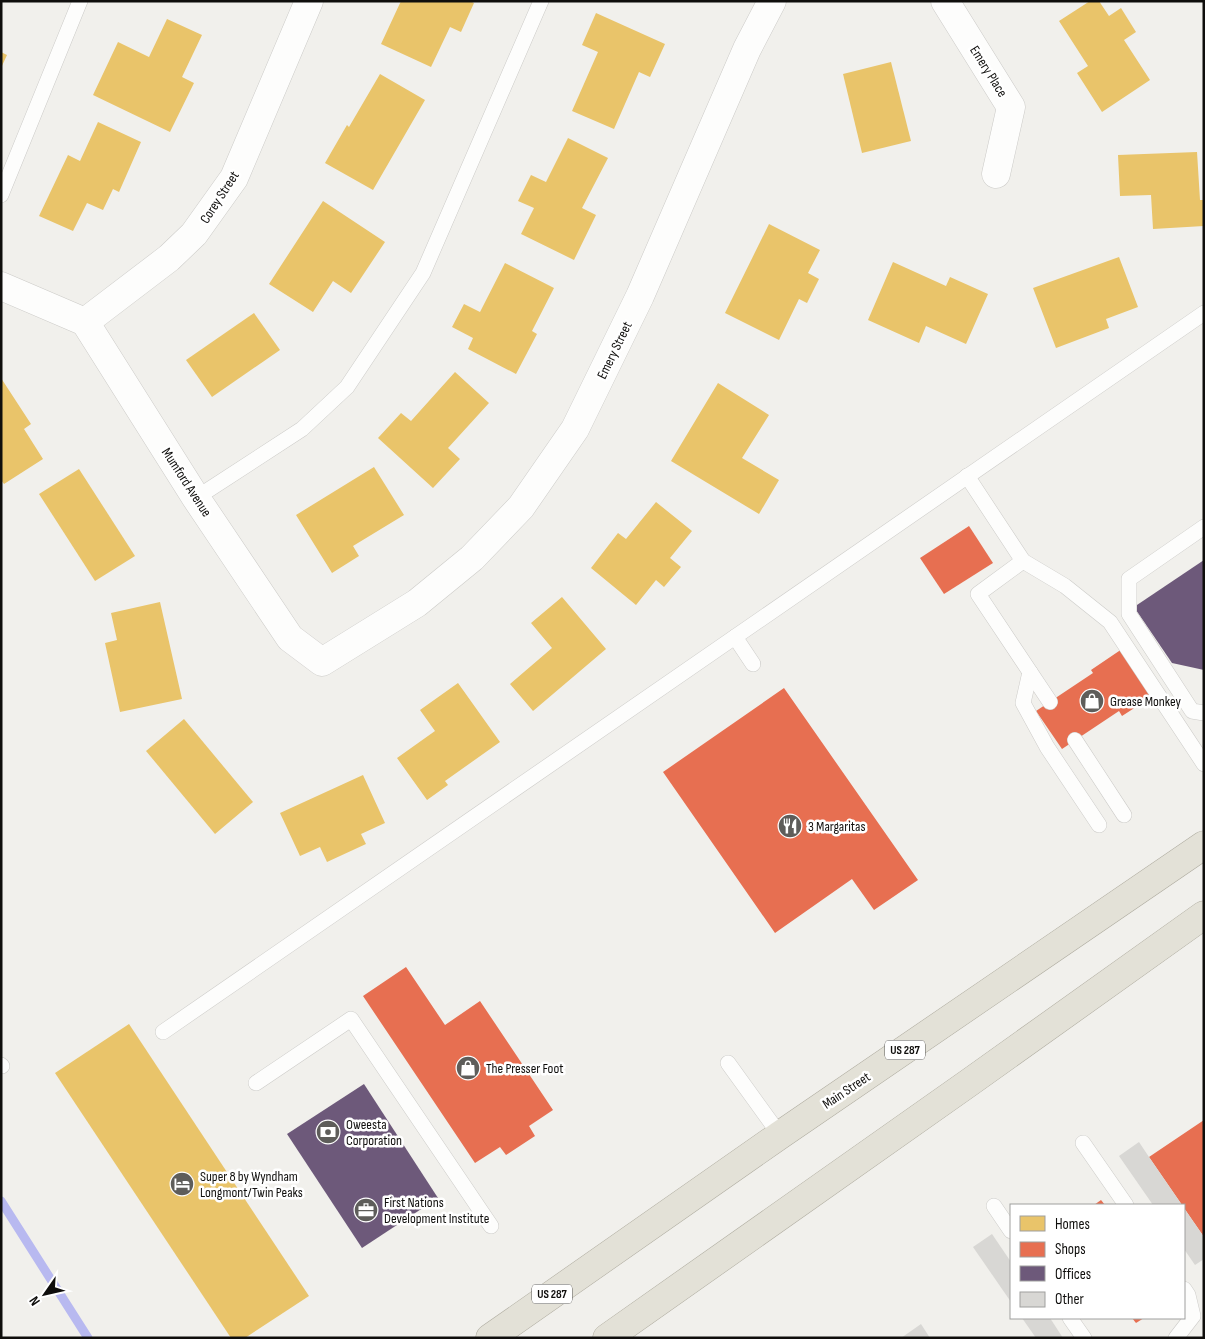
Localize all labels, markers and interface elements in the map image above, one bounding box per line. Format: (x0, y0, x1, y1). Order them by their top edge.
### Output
street label: Emery Place (966, 42, 1011, 100)
street label: Corey Street (196, 168, 243, 227)
street label: Emery Street (593, 319, 636, 382)
street label: Mumford Avenue (158, 445, 215, 520)
shop icon: Grease Monkey (1079, 688, 1105, 714)
place label: Grease Monkey (1110, 693, 1181, 710)
restaurant icon: 3 Margaritas (777, 813, 803, 839)
place label: 3 Margaritas (808, 818, 865, 835)
road number: US 287 (885, 1040, 925, 1060)
shop icon: The Presser Foot (455, 1055, 481, 1081)
place label: The Presser Foot (486, 1060, 564, 1077)
street label: Main Street (819, 1068, 873, 1113)
place label: Oweesta Corporation (346, 1116, 402, 1149)
bank icon: Oweesta Corporation (315, 1119, 341, 1145)
place label: Super 8 by Wyndham Longmont/Twin Peaks (200, 1168, 303, 1201)
hotel icon: Super 8 by Wyndham Longmont/Twin Peaks (169, 1171, 195, 1197)
place label: First Nations Development Institute (384, 1194, 489, 1227)
office icon: First Nations Development Institute (353, 1197, 379, 1223)
legend (1010, 1204, 1185, 1319)
text: Homes (1055, 1215, 1090, 1234)
text: Shops (1055, 1240, 1086, 1259)
text: Offices (1055, 1265, 1091, 1284)
north arrow (20, 1269, 70, 1319)
road number: US 287 (532, 1285, 572, 1304)
text: Other (1055, 1290, 1084, 1309)
text: N (25, 1293, 44, 1309)

